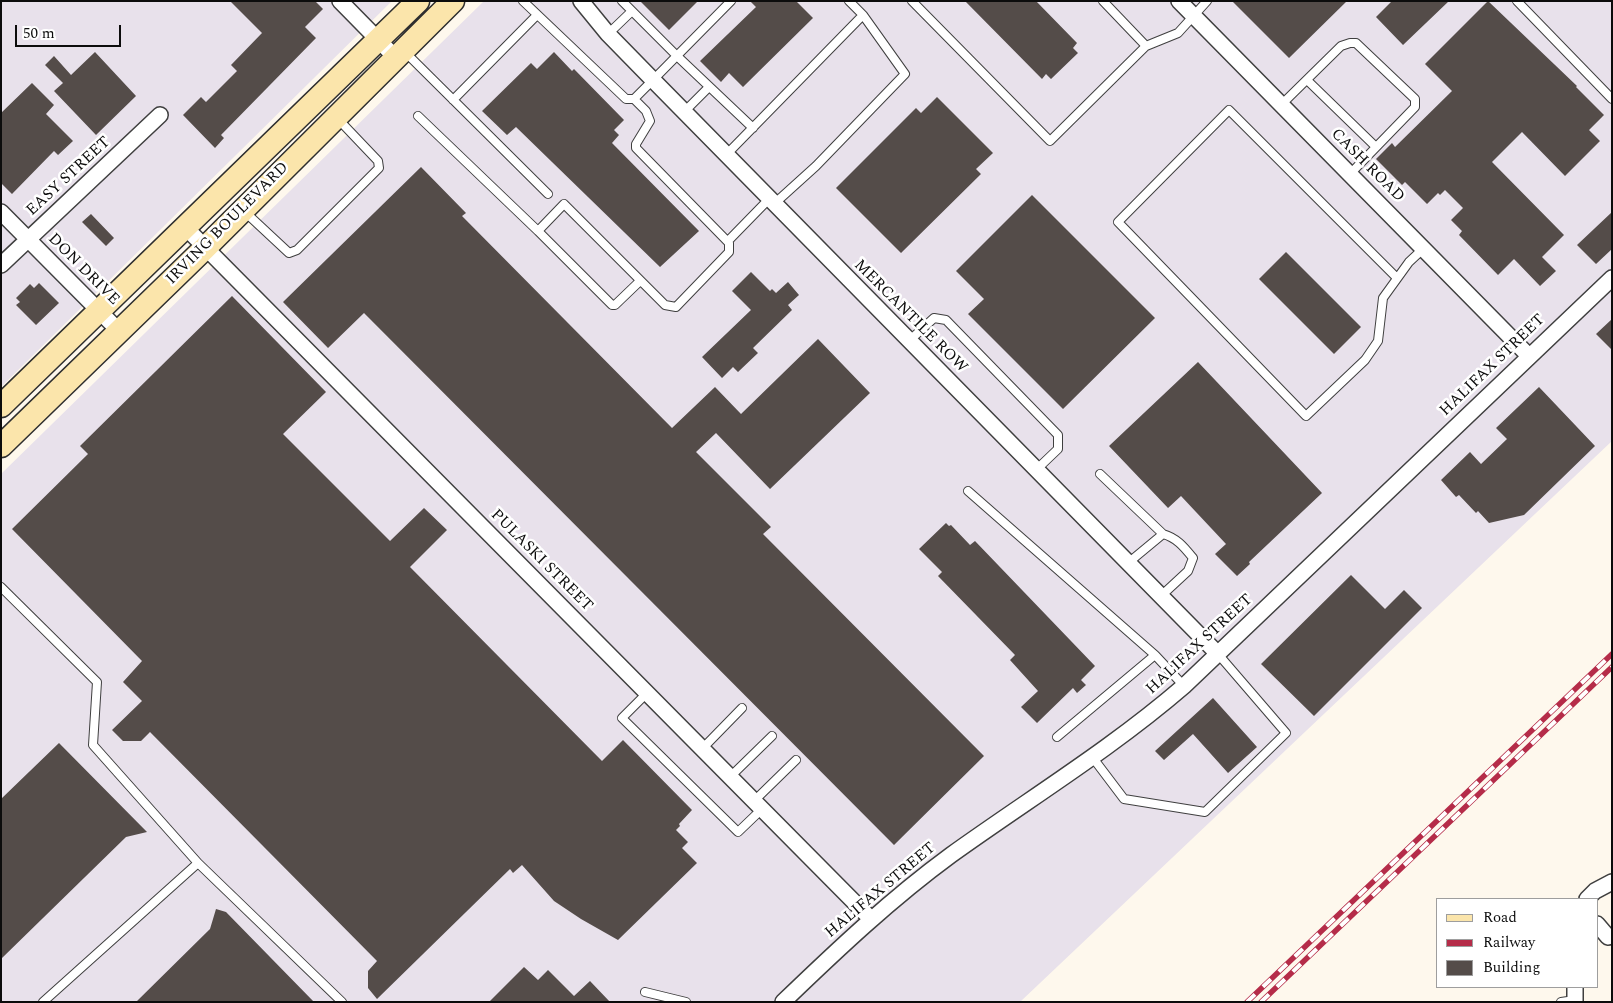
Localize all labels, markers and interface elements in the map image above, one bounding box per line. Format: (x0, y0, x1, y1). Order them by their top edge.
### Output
scale bar (18, 15, 124, 47)
text: 50 m (23, 22, 55, 45)
street label: CASH ROAD (1326, 125, 1408, 207)
street label: EASY STREET (23, 133, 115, 221)
street label: IRVING BOULEVARD (163, 159, 293, 289)
street label: DON DRIVE (43, 230, 123, 310)
street label: MERCANTILE ROW (849, 256, 971, 378)
street label: HALIFAX STREET (1436, 311, 1550, 421)
street label: PULASKI STREET (486, 506, 596, 616)
street label: HALIFAX STREET (1143, 591, 1257, 699)
street label: HALIFAX STREET (822, 839, 940, 943)
legend (1436, 898, 1598, 988)
text: Road (1483, 906, 1517, 929)
text: Railway (1483, 931, 1535, 954)
text: Building (1483, 956, 1540, 979)

